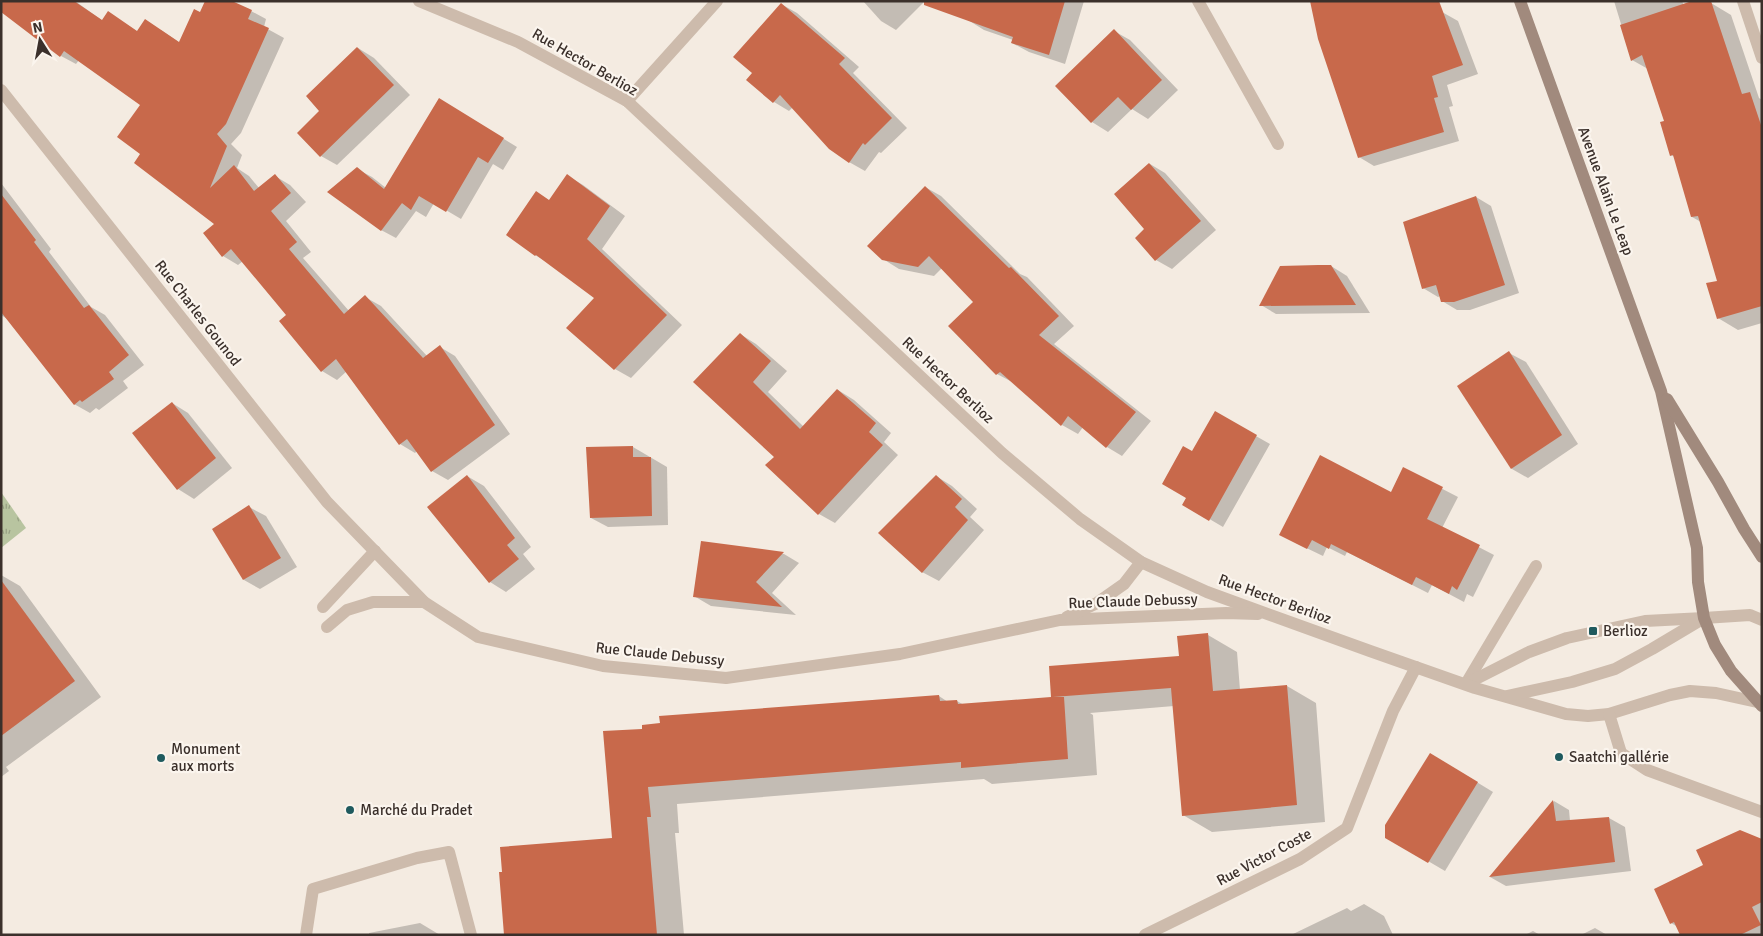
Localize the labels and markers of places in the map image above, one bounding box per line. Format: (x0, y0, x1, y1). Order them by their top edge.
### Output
place label: Berlioz (1603, 622, 1648, 640)
marker: Berlioz (1587, 625, 1599, 637)
place label: Monument aux morts (171, 740, 240, 775)
place label: Saatchi gallérie (1569, 748, 1669, 766)
marker: Saatchi gallérie (1553, 751, 1565, 763)
marker: Monument aux morts (155, 752, 167, 764)
place label: Marché du Pradet (360, 801, 472, 819)
marker: Marché du Pradet (344, 804, 356, 816)

